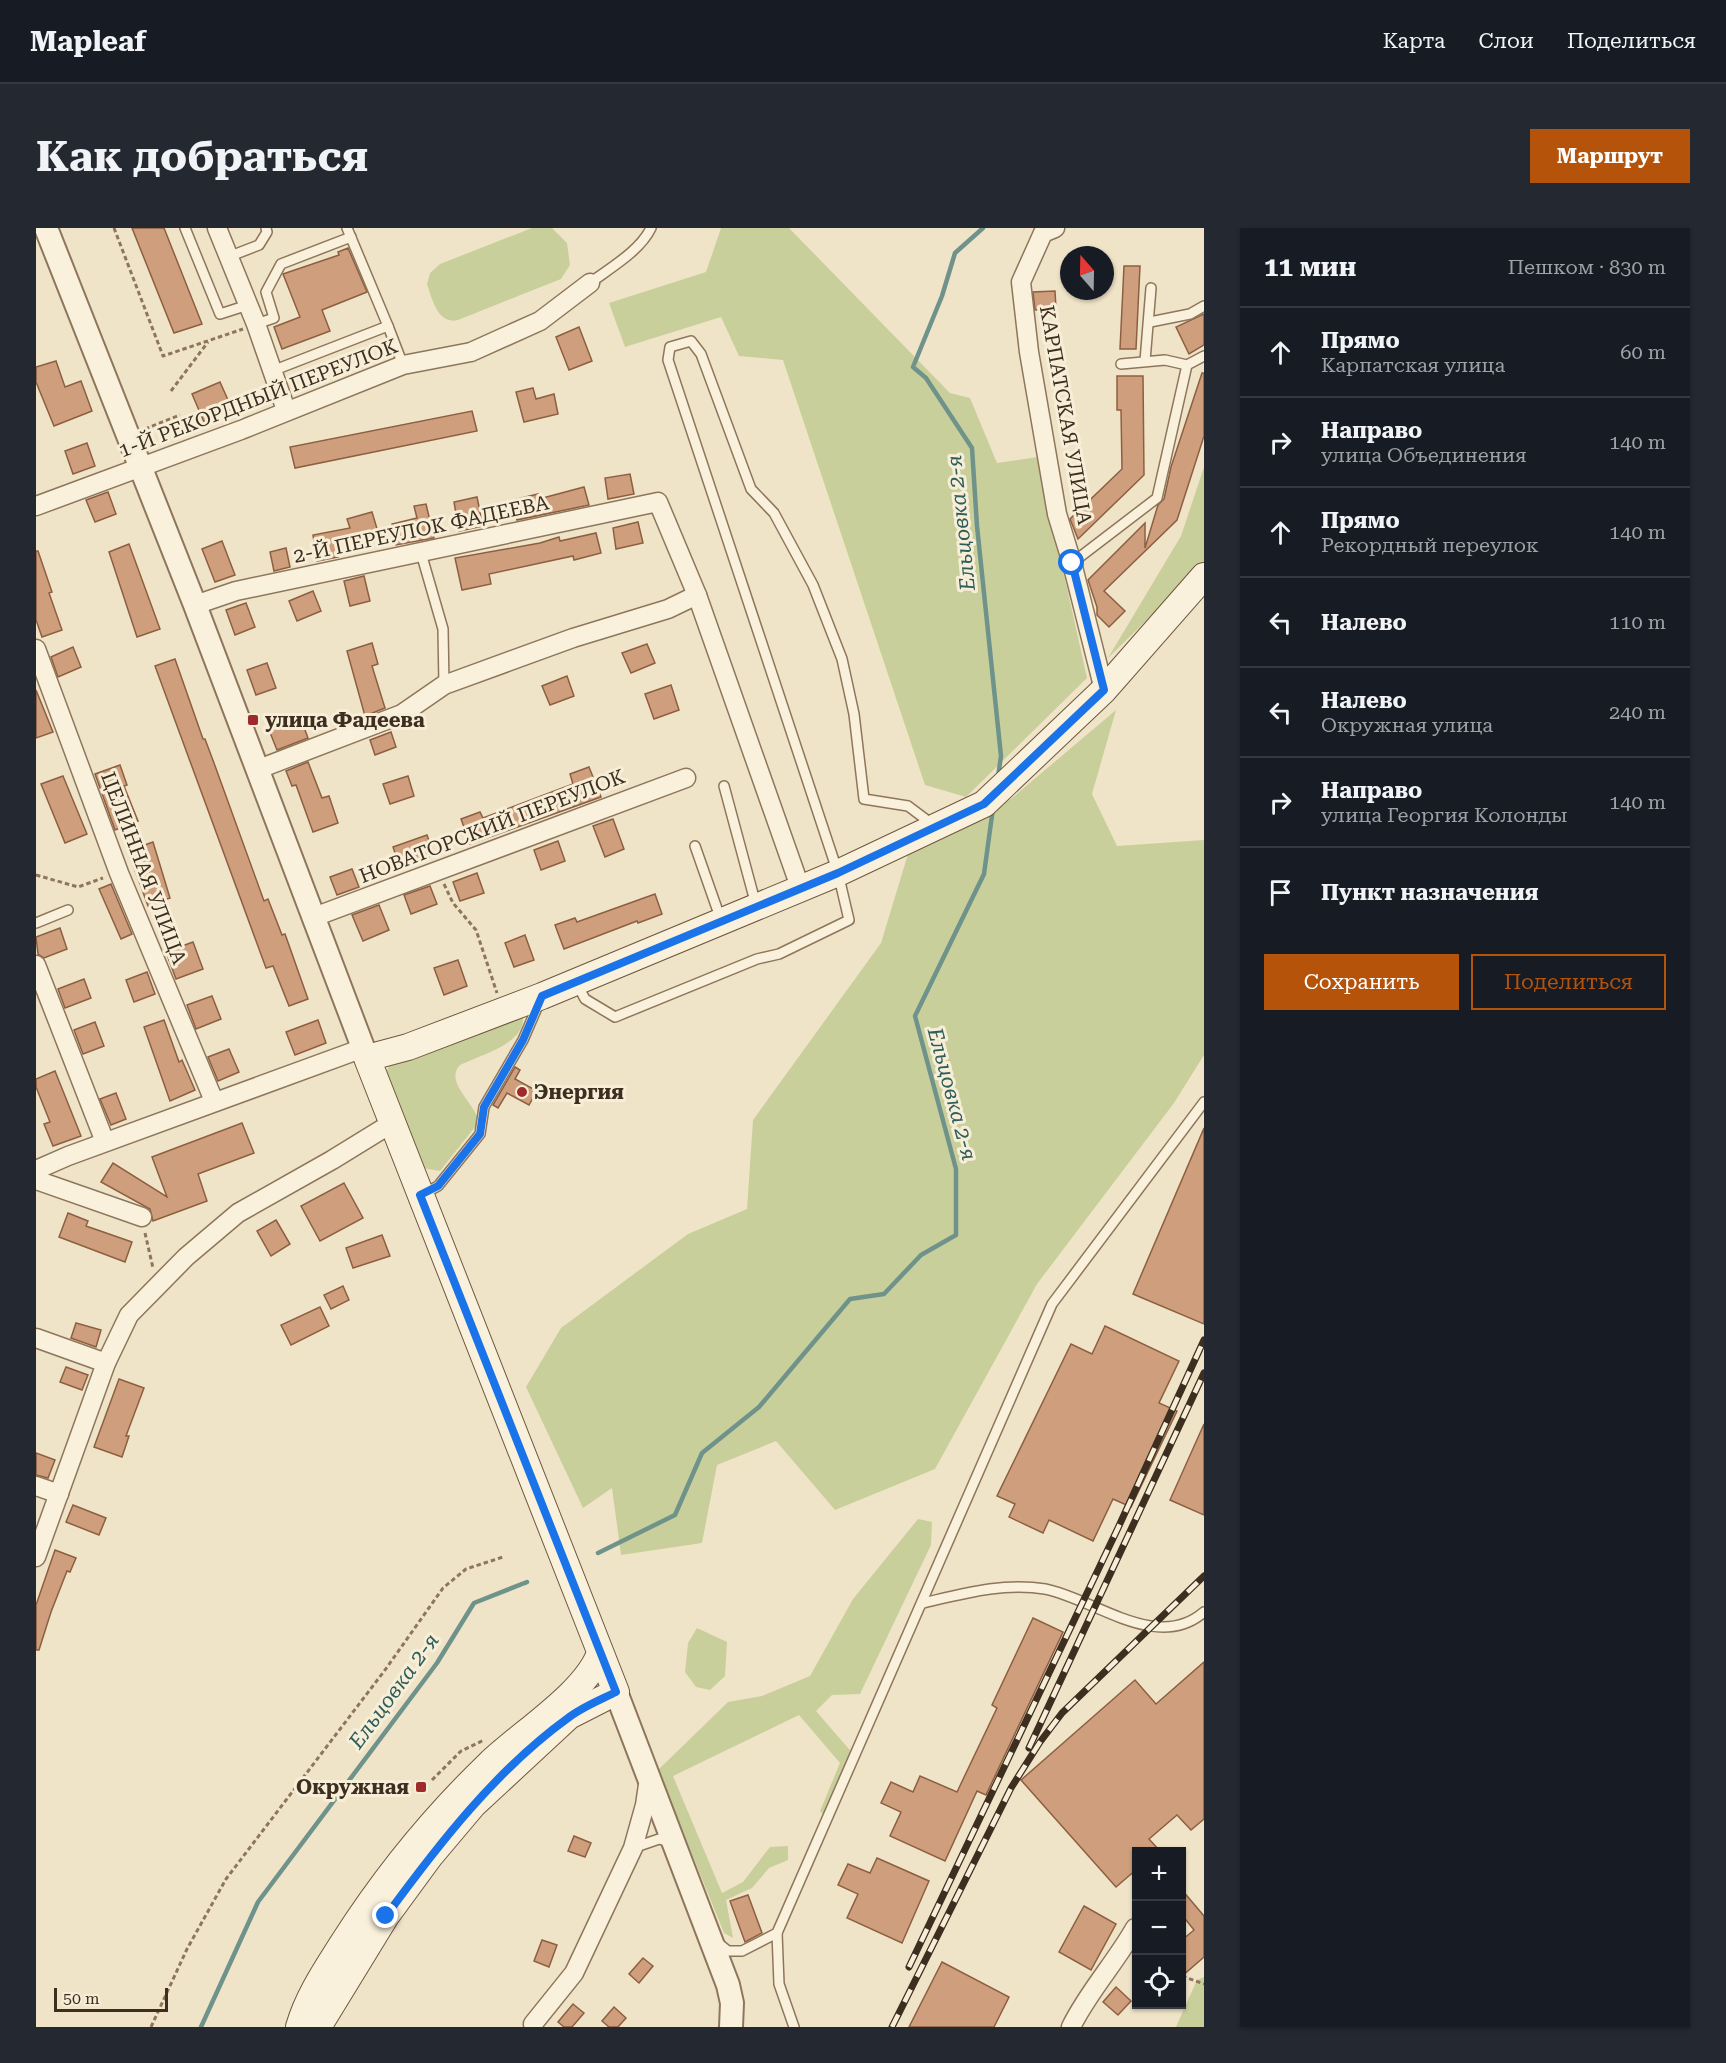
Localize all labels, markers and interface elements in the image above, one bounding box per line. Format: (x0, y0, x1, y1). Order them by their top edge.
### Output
text: Mapleaf (30, 25, 146, 58)
text: Карта (1383, 29, 1446, 53)
text: Слои (1479, 29, 1534, 53)
text: Поделиться (1567, 29, 1696, 53)
button: Маршрут (1530, 129, 1690, 183)
text: Как добраться (36, 132, 368, 181)
north arrow (1060, 246, 1114, 300)
text: 11 мин (1264, 252, 1356, 282)
text: Пешком · 830 m (1508, 255, 1666, 279)
street label: КАРПАТСКАЯ УЛИЦА (1035, 303, 1097, 527)
text: Прямо (1321, 328, 1400, 353)
street label: 1-Й РЕКОРДНЫЙ ПЕРЕУЛОК (115, 333, 401, 462)
icon: ahead (1264, 336, 1297, 369)
text: 60 m (1620, 340, 1666, 364)
text: Карпатская улица (1321, 353, 1505, 377)
text: Направо (1321, 418, 1422, 443)
icon: right (1264, 426, 1297, 459)
text: 140 m (1609, 430, 1666, 454)
text: улица Объединения (1321, 443, 1527, 467)
water label: Ельцовка 2-я (942, 454, 980, 593)
street label: 2-Й ПЕРЕУЛОК ФАДЕЕВА (291, 490, 551, 568)
text: Прямо (1321, 508, 1400, 533)
icon: ahead (1264, 516, 1297, 549)
text: 140 m (1609, 520, 1666, 544)
text: Рекордный переулок (1321, 533, 1539, 557)
route start (1058, 549, 1084, 575)
icon: left (1264, 606, 1297, 639)
text: Налево (1321, 610, 1407, 635)
text: 110 m (1609, 610, 1666, 634)
text: Налево (1321, 688, 1407, 713)
icon: left (1264, 696, 1297, 729)
text: 240 m (1609, 700, 1666, 724)
place label: улица Фадеева (265, 708, 425, 732)
marker: улица Фадеева (246, 713, 260, 727)
text: Окружная улица (1321, 713, 1493, 737)
street label: НОВАТОРСКИЙ ПЕРЕУЛОК (356, 764, 629, 888)
street label: ЦЕЛИННАЯ УЛИЦА (96, 768, 192, 968)
text: Направо (1321, 778, 1422, 803)
icon: right (1264, 786, 1297, 819)
text: 140 m (1609, 790, 1666, 814)
text: улица Георгия Колонды (1321, 803, 1567, 827)
icon: arrive (1264, 876, 1297, 909)
text: Пункт назначения (1321, 880, 1539, 905)
button: Сохранить (1264, 954, 1459, 1010)
button: Поделиться (1471, 954, 1666, 1010)
water label: Ельцовка 2-я (923, 1024, 981, 1163)
place label: Энергия (534, 1080, 624, 1104)
marker: Энергия (515, 1085, 529, 1099)
water label: Ельцовка 2-я (344, 1629, 444, 1754)
place label: Окружная (296, 1775, 409, 1799)
marker: Окружная (414, 1780, 428, 1794)
map controls (1132, 1847, 1186, 2009)
button: + (1132, 1847, 1186, 1901)
button: − (1132, 1901, 1186, 1955)
route end (372, 1902, 398, 1928)
button: locate (1132, 1955, 1186, 2009)
scale bar (54, 1985, 168, 2012)
text: 50 m (63, 1989, 100, 2008)

